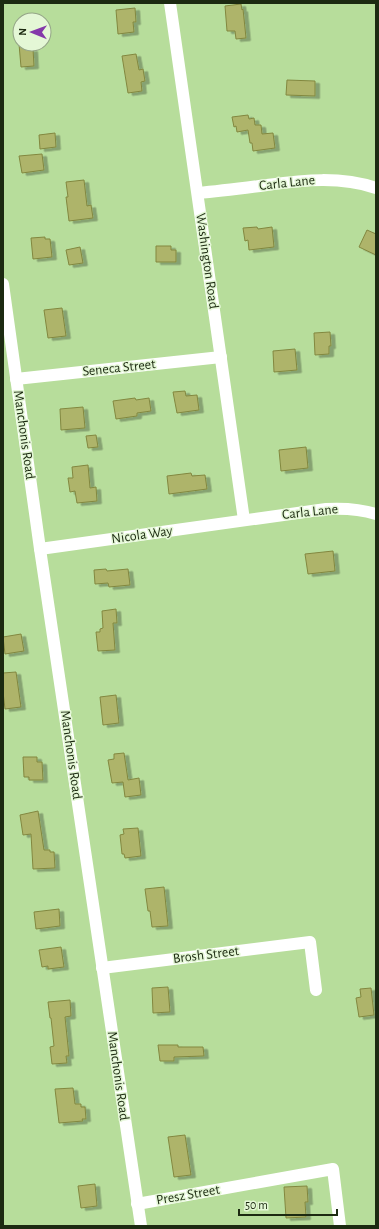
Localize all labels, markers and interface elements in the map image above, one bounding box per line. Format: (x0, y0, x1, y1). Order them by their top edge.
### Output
north arrow (12, 12, 52, 52)
text: N (17, 28, 28, 36)
street label: Carla Lane (258, 173, 316, 193)
street label: Washington Road (193, 212, 221, 310)
street label: Seneca Street (82, 357, 157, 379)
street label: Manchonis Road (11, 390, 37, 480)
street label: Carla Lane (281, 502, 339, 522)
street label: Nicola Way (111, 524, 173, 546)
street label: Manchonis Road (58, 710, 84, 800)
street label: Brosh Street (172, 944, 240, 966)
street label: Manchonis Road (105, 1031, 131, 1121)
street label: Presz Street (155, 1182, 221, 1207)
scale bar (239, 1191, 337, 1217)
text: 50 m (245, 1199, 268, 1211)

